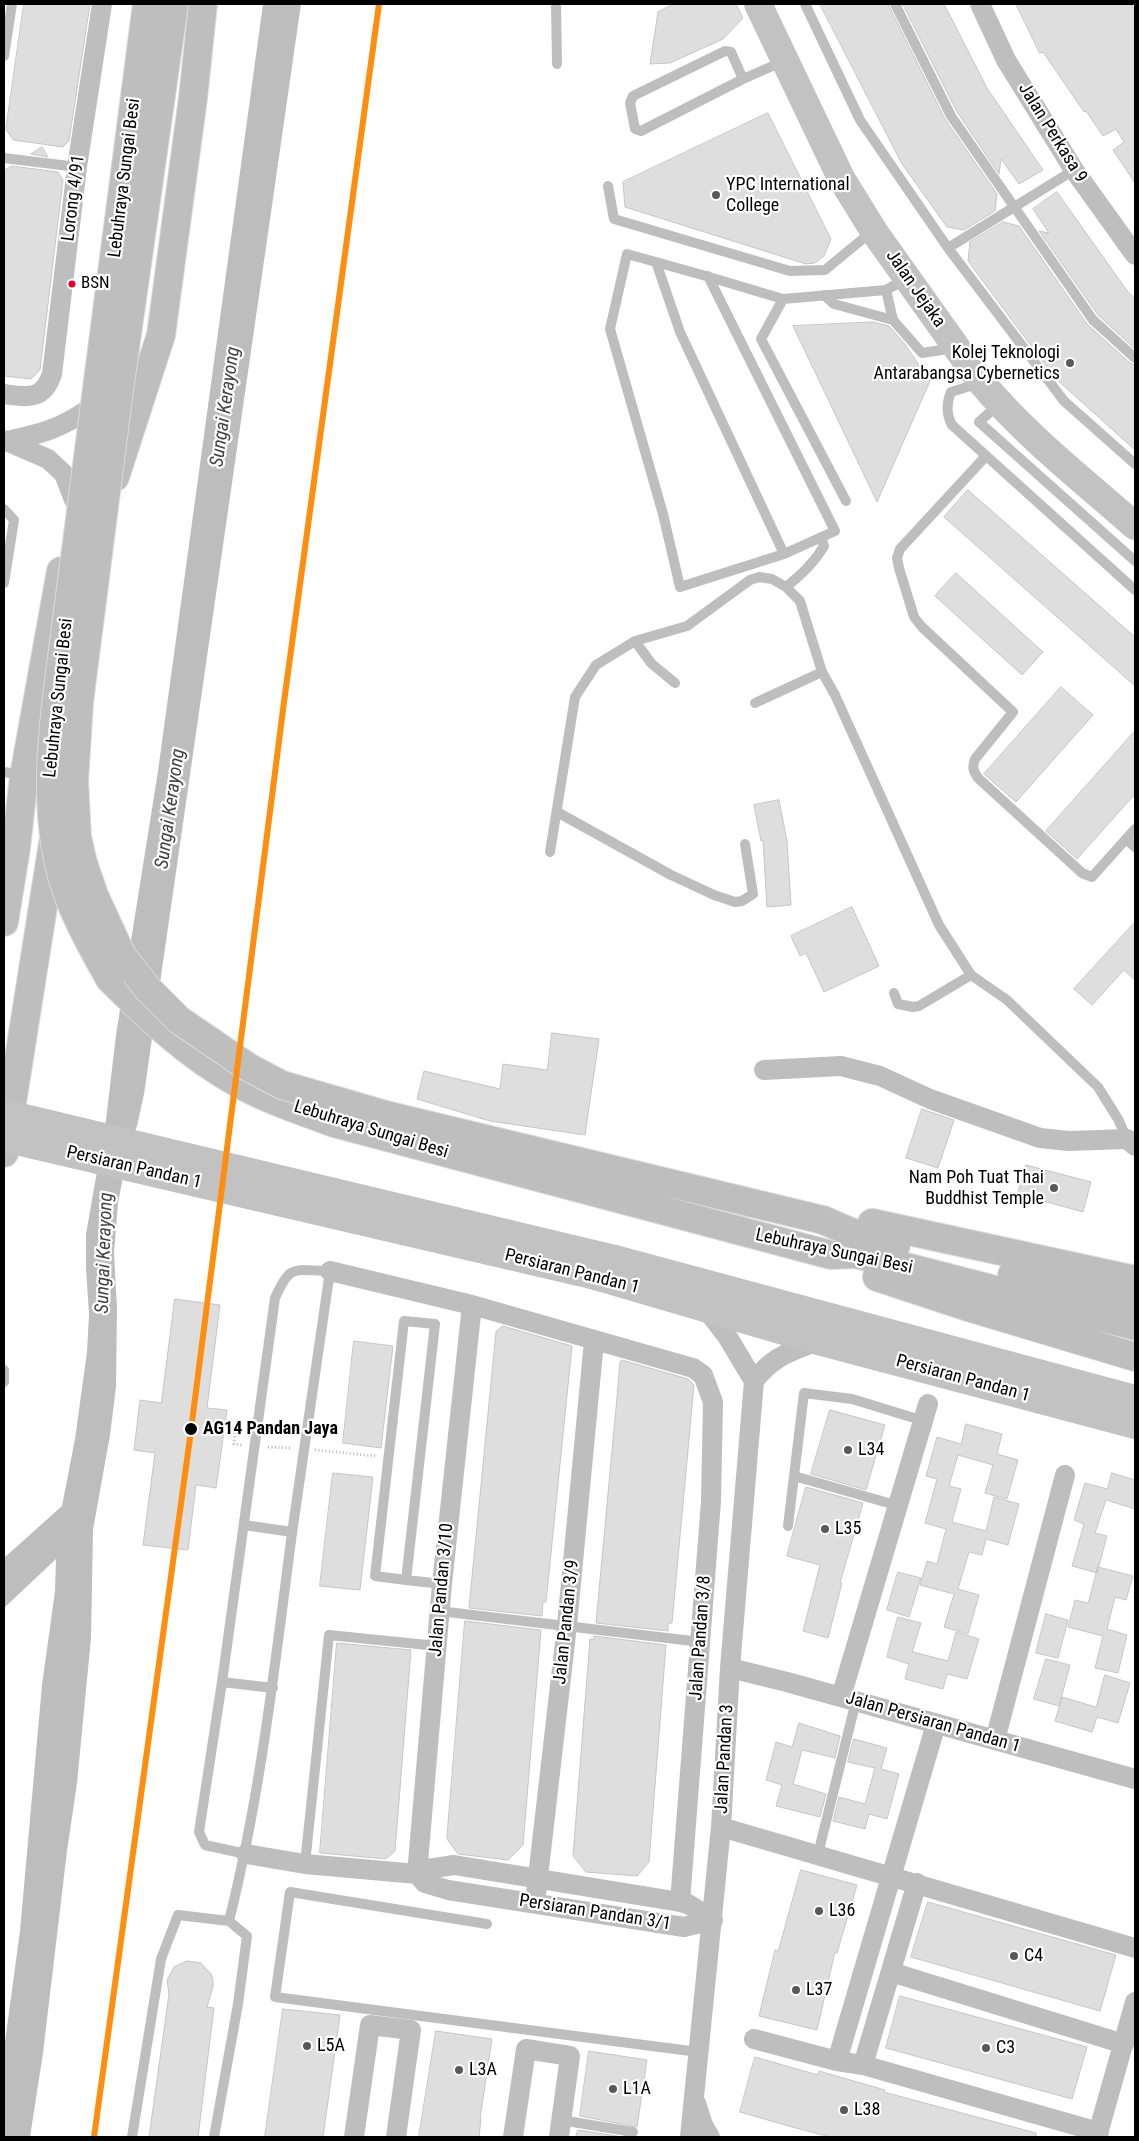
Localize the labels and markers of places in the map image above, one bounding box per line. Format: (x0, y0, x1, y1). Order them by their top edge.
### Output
place label: YPC International College (726, 174, 850, 216)
marker: YPC International College (710, 189, 722, 201)
place label: BSN (81, 274, 110, 294)
marker: BSN (67, 279, 77, 289)
place label: Kolej Teknologi Antarabangsa Cybernetics (874, 342, 1060, 384)
marker: Kolej Teknologi Antarabangsa Cybernetics (1064, 357, 1076, 369)
place label: Nam Poh Tuat Thai Buddhist Temple (909, 1167, 1044, 1210)
marker: Nam Poh Tuat Thai Buddhist Temple (1048, 1182, 1060, 1194)
place label: AG14 Pandan Jaya (203, 1418, 338, 1440)
marker: AG14 Pandan Jaya (183, 1421, 199, 1437)
place label: L34 (858, 1439, 884, 1461)
marker: L34 (842, 1444, 854, 1456)
place label: L35 (835, 1518, 861, 1540)
marker: L35 (819, 1523, 831, 1535)
place label: L36 (829, 1900, 855, 1922)
marker: L36 (813, 1905, 825, 1917)
place label: C4 (1024, 1945, 1043, 1967)
marker: C4 (1008, 1950, 1020, 1962)
place label: L37 (806, 1979, 832, 2001)
marker: L37 (790, 1984, 802, 1996)
place label: L5A (317, 2035, 345, 2057)
place label: C3 (996, 2037, 1015, 2059)
marker: L5A (301, 2040, 313, 2052)
marker: C3 (980, 2042, 992, 2054)
place label: L3A (469, 2059, 497, 2081)
marker: L3A (453, 2064, 465, 2076)
place label: L1A (623, 2078, 651, 2100)
marker: L1A (607, 2083, 619, 2095)
place label: L38 (854, 2099, 880, 2121)
marker: L38 (838, 2104, 850, 2116)

